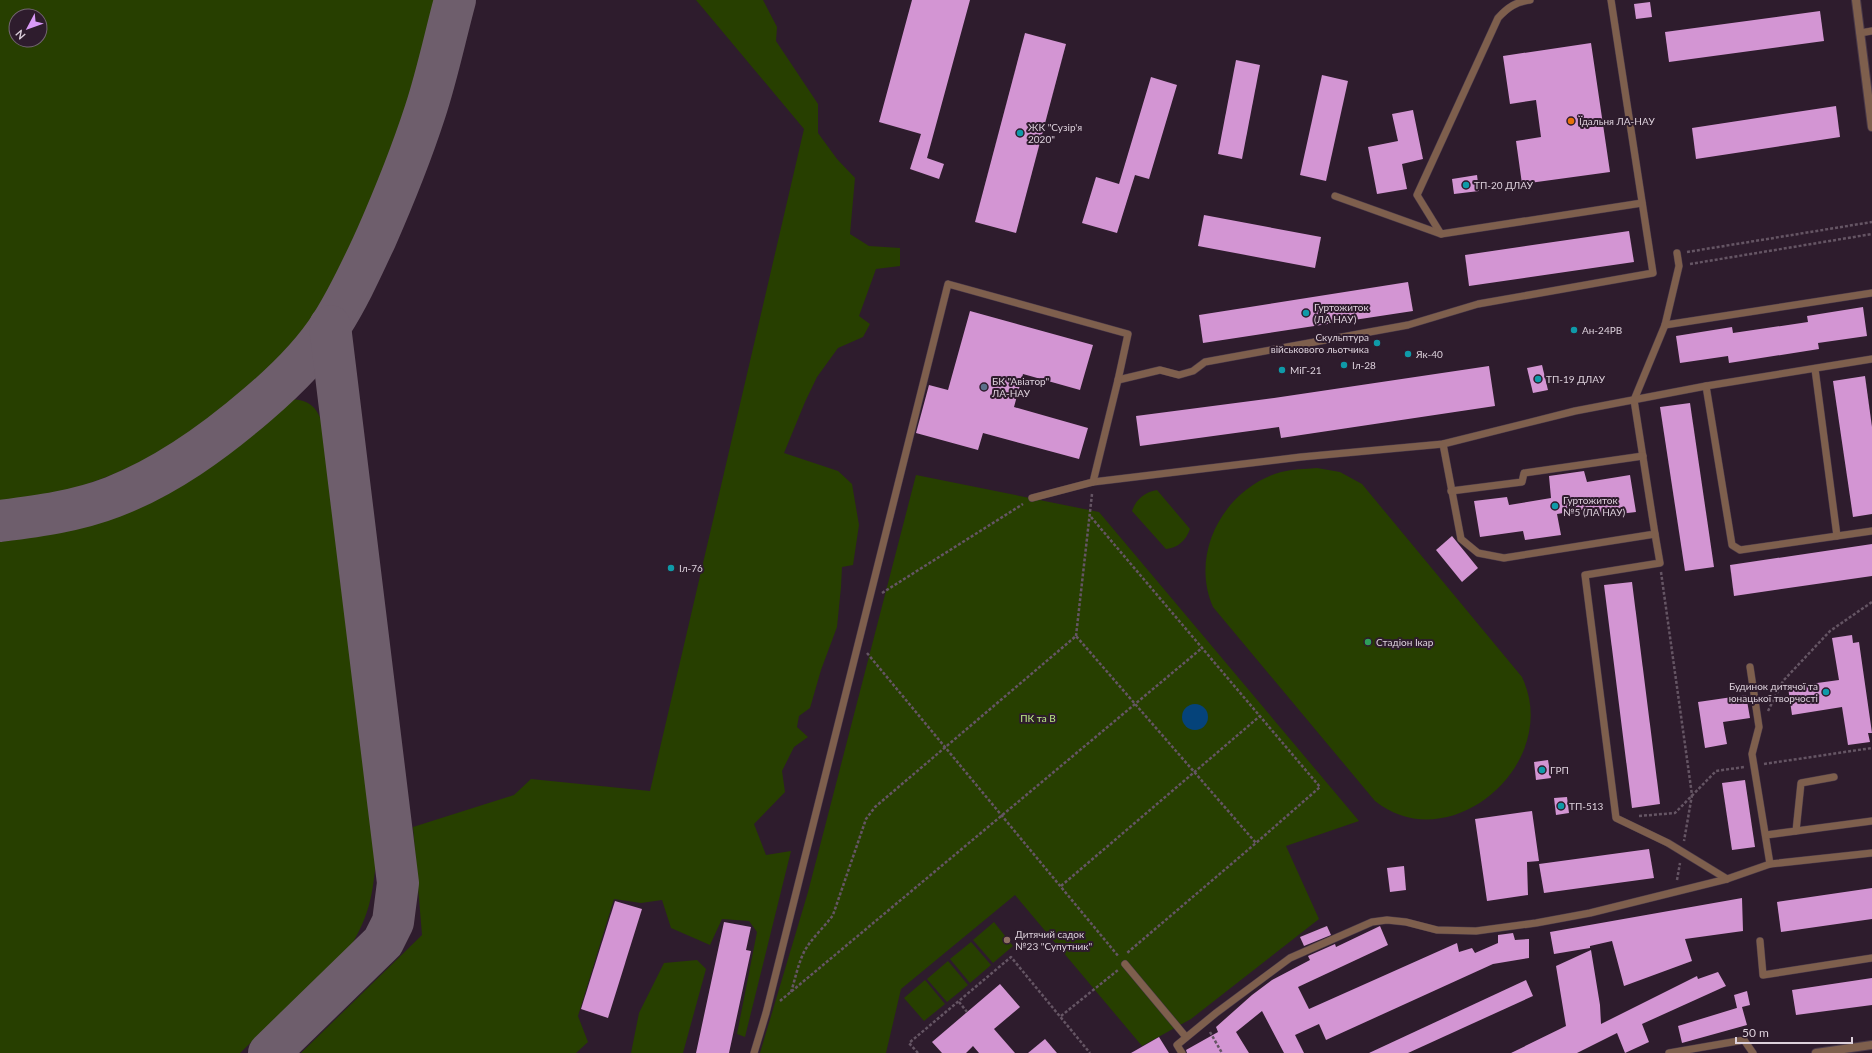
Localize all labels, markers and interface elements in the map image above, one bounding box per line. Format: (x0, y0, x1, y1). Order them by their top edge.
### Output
north arrow (8, 8, 48, 48)
text: N (12, 27, 28, 42)
place label: Їдальня ЛА-НАУ (1578, 115, 1655, 127)
marker: Їдальня ЛА-НАУ (1566, 116, 1576, 126)
place label: ЖК "Сузір'я 2020" (1028, 121, 1082, 145)
marker: ЖК "Сузір'я 2020" (1015, 128, 1025, 138)
place label: ТП-20 ДЛАУ (1474, 179, 1534, 191)
marker: ТП-20 ДЛАУ (1461, 180, 1471, 190)
place label: Гуртожиток (ЛА НАУ) (1314, 301, 1369, 325)
marker: Гуртожиток (ЛА НАУ) (1301, 308, 1311, 318)
place label: Ан-24РВ (1582, 324, 1622, 336)
marker: Ан-24РВ (1569, 325, 1579, 335)
place label: Скульптура військового льотчика (1271, 331, 1369, 355)
marker: Скульптура військового льотчика (1372, 338, 1382, 348)
place label: Як-40 (1415, 348, 1443, 360)
marker: Як-40 (1403, 349, 1413, 359)
place label: Іл-28 (1352, 359, 1376, 371)
marker: Іл-28 (1339, 360, 1349, 370)
place label: МіГ-21 (1290, 364, 1322, 376)
marker: МіГ-21 (1277, 365, 1287, 375)
place label: ТП-19 ДЛАУ (1546, 373, 1606, 385)
marker: ТП-19 ДЛАУ (1533, 374, 1543, 384)
place label: БК "Авіатор" ЛА-НАУ (991, 375, 1050, 399)
marker: БК "Авіатор" ЛА-НАУ (979, 382, 989, 392)
place label: Гуртожиток №5 (ЛА НАУ) (1563, 494, 1626, 518)
marker: Гуртожиток №5 (ЛА НАУ) (1550, 501, 1560, 511)
place label: Іл-76 (679, 562, 703, 574)
marker: Іл-76 (666, 563, 676, 573)
place label: Стадіон Ікар (1376, 636, 1434, 648)
marker: Стадіон Ікар (1363, 637, 1373, 647)
place label: Будинок дитячої та юнацької творчості (1729, 680, 1818, 704)
marker: Будинок дитячої та юнацької творчості (1821, 687, 1831, 697)
park label: ПК та В (1020, 712, 1056, 724)
place label: ГРП (1550, 764, 1569, 776)
marker: ГРП (1537, 765, 1547, 775)
place label: ТП-513 (1569, 800, 1604, 812)
marker: ТП-513 (1556, 801, 1566, 811)
place label: Дитячий садок №23 "Супутник" (1015, 928, 1093, 952)
marker: Дитячий садок №23 "Супутник" (1002, 935, 1012, 945)
scale bar (1736, 1019, 1852, 1045)
text: 50 m (1742, 1025, 1769, 1040)

